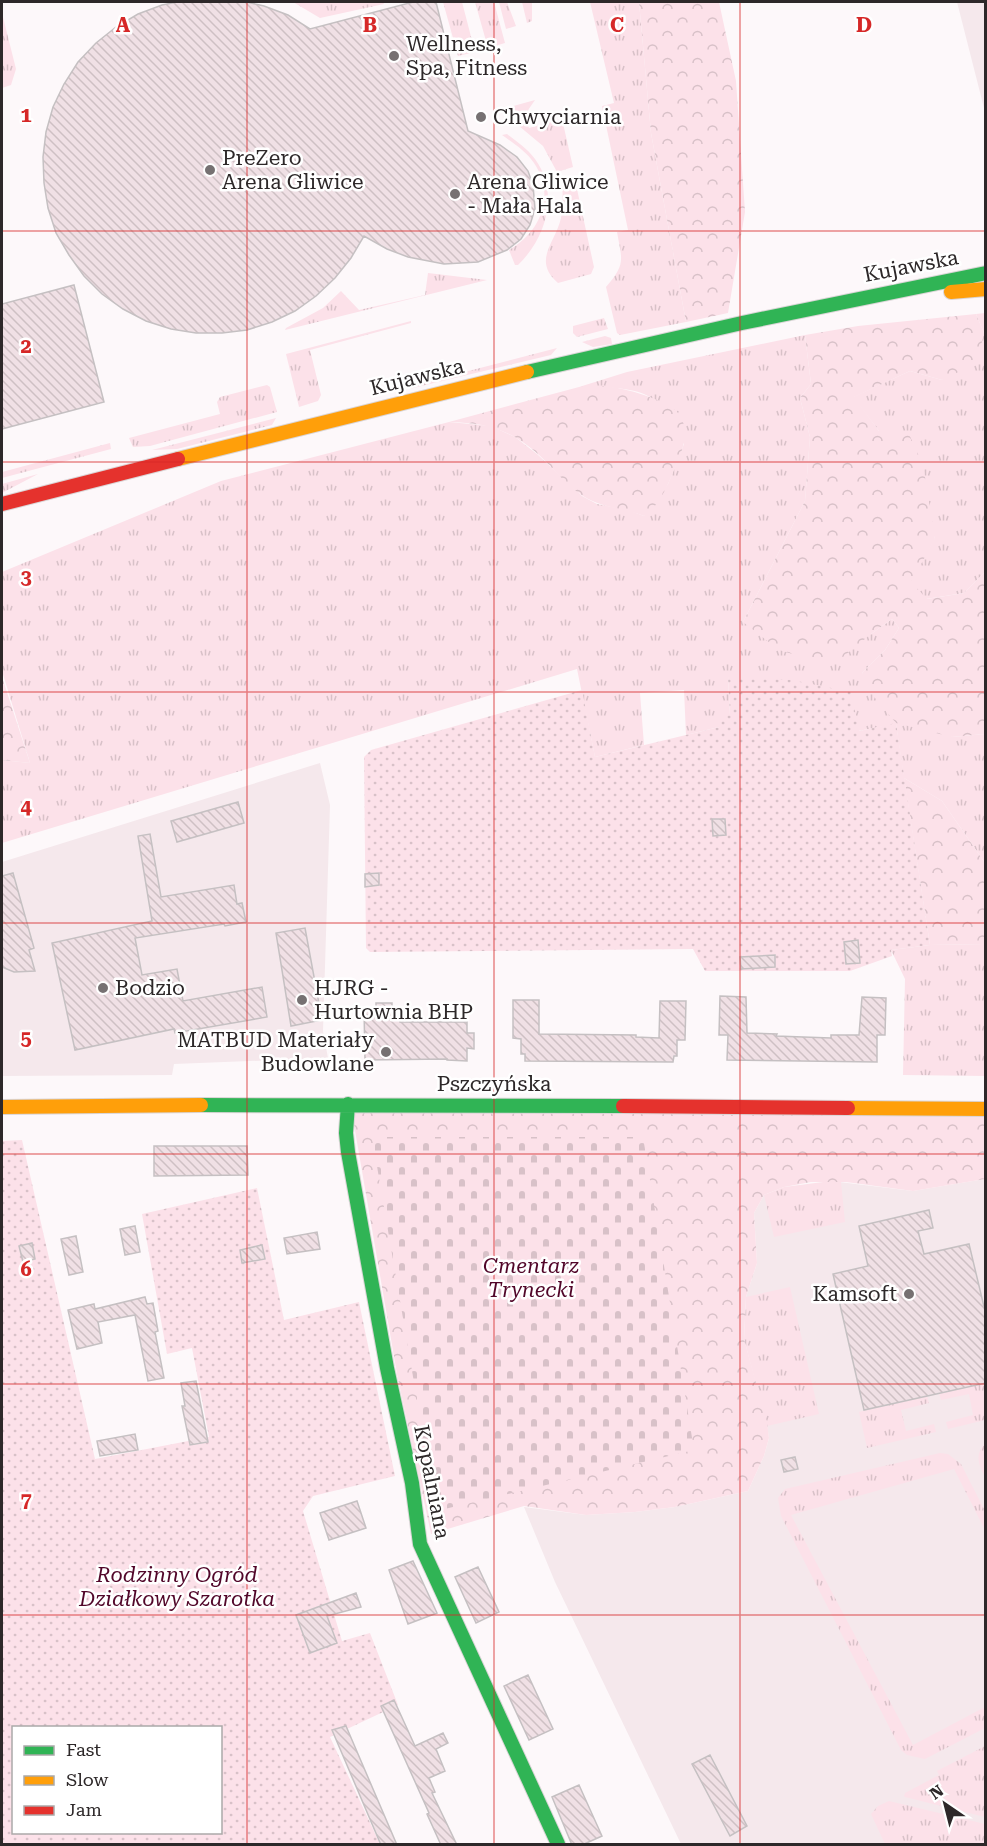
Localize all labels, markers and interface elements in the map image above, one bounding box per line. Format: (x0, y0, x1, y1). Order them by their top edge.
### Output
text: A (116, 13, 131, 37)
text: B (363, 13, 377, 37)
text: C (610, 13, 624, 37)
text: D (856, 13, 872, 37)
place label: Wellness, Spa, Fitness (406, 32, 527, 80)
marker: Wellness, Spa, Fitness (387, 49, 401, 63)
text: 1 (20, 103, 32, 127)
place label: Chwyciarnia (493, 105, 622, 129)
marker: Chwyciarnia (474, 110, 488, 124)
place label: PreZero Arena Gliwice (222, 146, 364, 194)
marker: PreZero Arena Gliwice (203, 163, 217, 177)
place label: Arena Gliwice - Mała Hala (467, 170, 609, 218)
marker: Arena Gliwice - Mała Hala (448, 187, 462, 201)
street label: Kujawska (862, 245, 961, 287)
text: 2 (20, 334, 32, 358)
street label: Kujawska (367, 354, 467, 400)
text: 3 (20, 565, 32, 589)
text: 4 (20, 795, 32, 819)
place label: Bodzio (115, 976, 185, 1000)
place label: HJRG - Hurtownia BHP (314, 976, 473, 1024)
marker: Bodzio (96, 981, 110, 995)
marker: HJRG - Hurtownia BHP (295, 993, 309, 1007)
text: 5 (20, 1026, 32, 1050)
place label: MATBUD Materiały Budowlane (177, 1028, 375, 1076)
marker: MATBUD Materiały Budowlane (379, 1045, 393, 1059)
street label: Pszczyńska (437, 1072, 552, 1096)
park label: Cmentarz Trynecki (483, 1254, 580, 1302)
text: 6 (20, 1257, 32, 1281)
place label: Kamsoft (812, 1282, 897, 1306)
marker: Kamsoft (902, 1287, 916, 1301)
street label: Kopalniana (409, 1423, 455, 1542)
text: 7 (20, 1488, 32, 1512)
park label: Rodzinny Ogród Działkowy Szarotka (78, 1563, 275, 1611)
legend (12, 1726, 222, 1834)
text: Fast (66, 1739, 101, 1760)
text: Slow (66, 1769, 108, 1790)
north arrow (915, 1774, 975, 1834)
text: N (926, 1781, 947, 1803)
text: Jam (66, 1799, 102, 1820)

